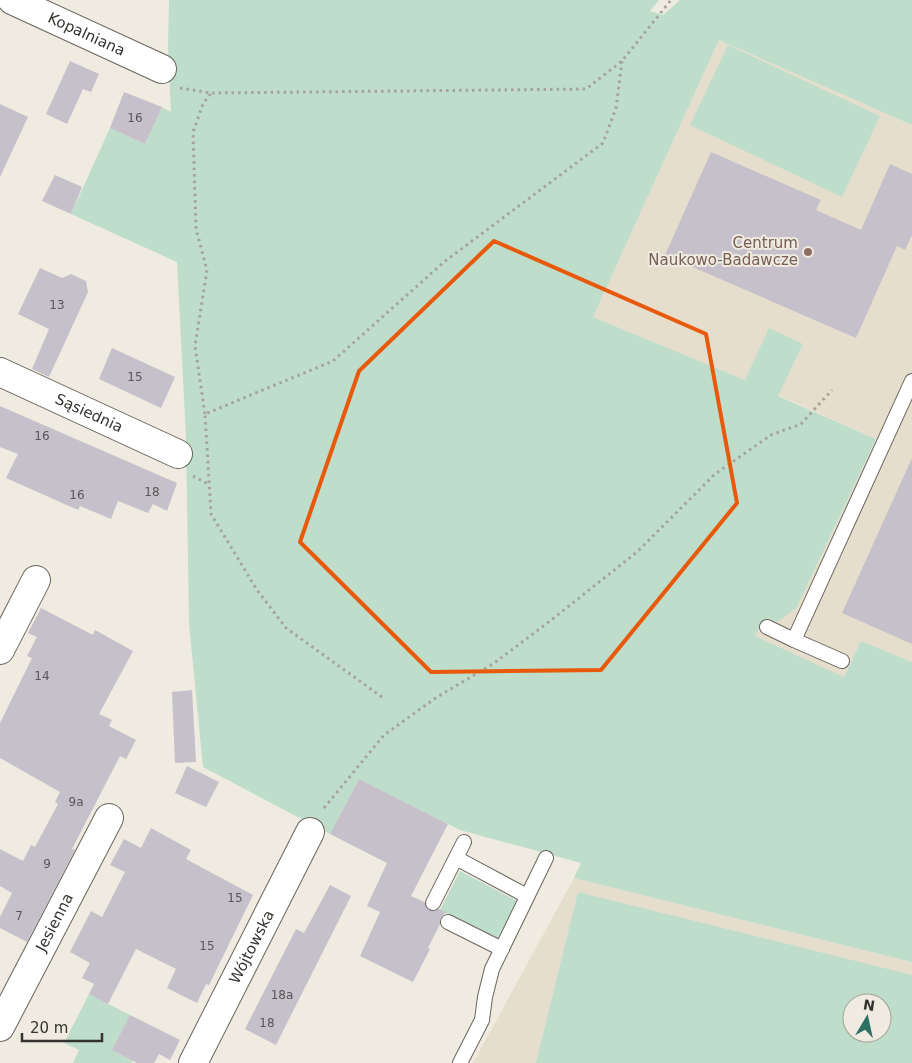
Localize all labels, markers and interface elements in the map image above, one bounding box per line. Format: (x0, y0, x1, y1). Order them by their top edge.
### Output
street label: Kopalniana (45, 9, 128, 60)
house number: 16 (127, 111, 143, 125)
place label: Centrum Naukowo-Badawcze (648, 234, 798, 269)
marker: Centrum Naukowo-Badawcze (802, 246, 814, 258)
house number: 13 (49, 298, 65, 312)
house number: 15 (127, 370, 143, 384)
street label: Sąsiednia (52, 390, 126, 436)
house number: 16 (34, 429, 50, 443)
house number: 18 (144, 485, 160, 499)
house number: 16 (69, 488, 85, 502)
house number: 14 (34, 669, 50, 683)
house number: 9a (69, 795, 84, 809)
house number: 9 (43, 857, 51, 871)
street label: Jesienna (32, 890, 77, 955)
house number: 15 (227, 891, 243, 905)
street label: Wójtowska (226, 907, 278, 987)
house number: 7 (15, 909, 23, 923)
house number: 15 (199, 939, 215, 953)
house number: 18a (271, 988, 293, 1002)
north arrow (842, 993, 892, 1043)
text: N (862, 996, 876, 1014)
scale bar (22, 1010, 102, 1042)
house number: 18 (259, 1016, 275, 1030)
text: 20 m (30, 1019, 68, 1037)

